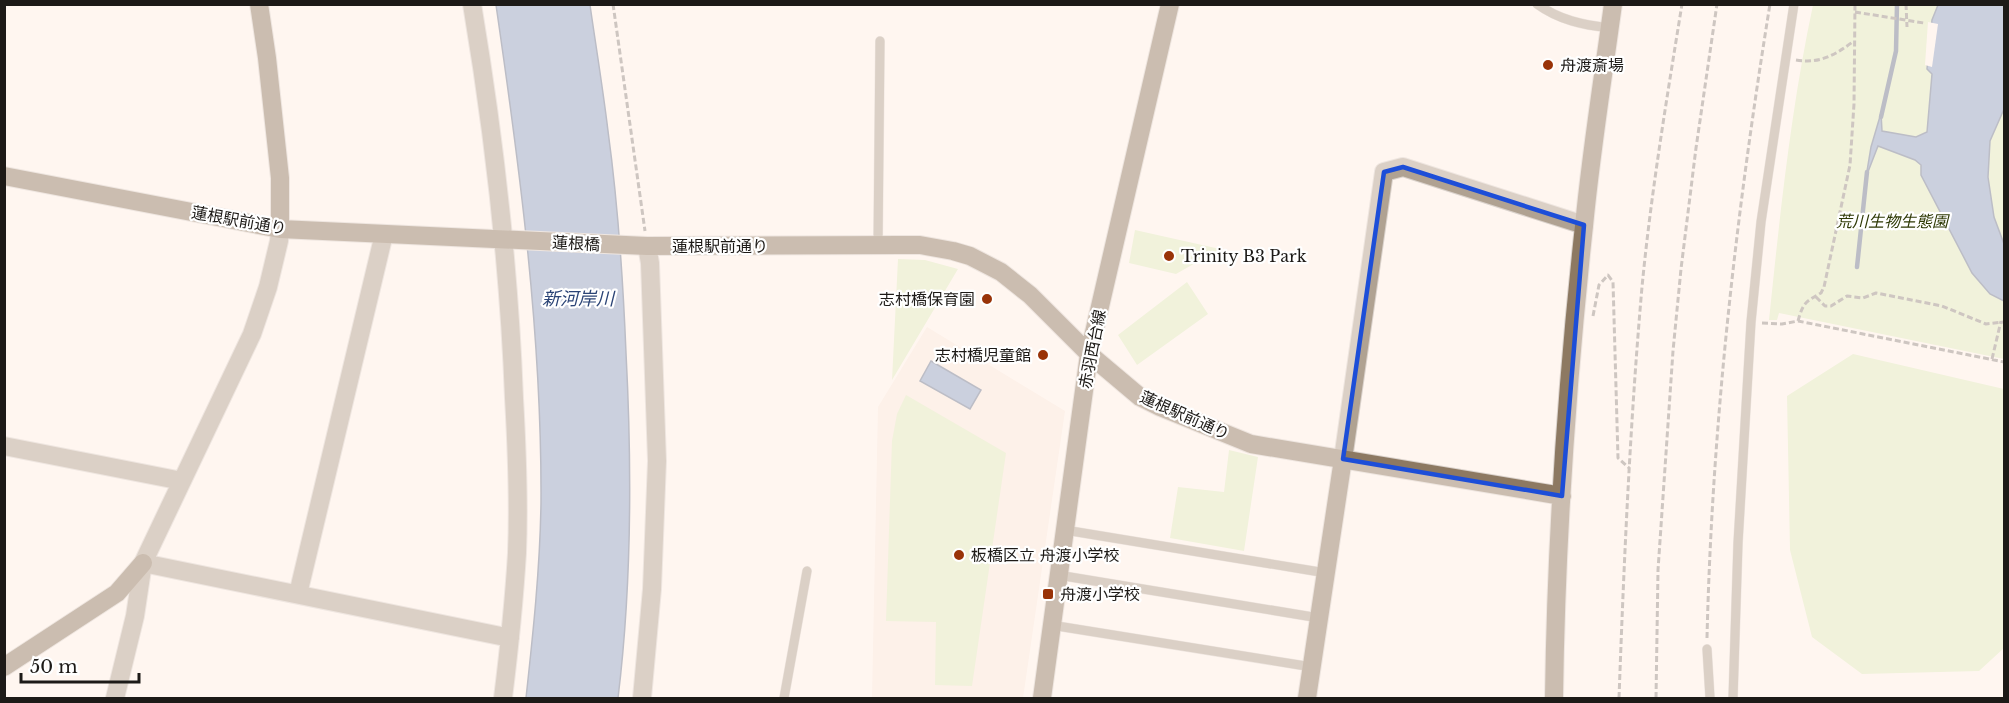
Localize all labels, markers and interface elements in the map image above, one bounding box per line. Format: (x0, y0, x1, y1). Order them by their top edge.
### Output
place label: 舟渡斎場 (1560, 55, 1624, 75)
marker: 舟渡斎場 (1541, 58, 1555, 72)
street label: 蓮根駅前通り (190, 202, 288, 238)
park label: 荒川生物生態園 (1836, 211, 1950, 231)
street label: 蓮根橋 (552, 232, 600, 254)
street label: 蓮根駅前通り (672, 236, 768, 256)
place label: Trinity B3 Park (1181, 246, 1307, 266)
marker: Trinity B3 Park (1162, 249, 1176, 263)
water label: 新河岸川 (542, 288, 616, 310)
place label: 志村橋保育園 (879, 289, 975, 309)
marker: 志村橋保育園 (980, 292, 994, 306)
street label: 赤羽西台線 (1075, 308, 1109, 390)
place label: 志村橋児童館 (935, 345, 1031, 365)
marker: 志村橋児童館 (1036, 348, 1050, 362)
street label: 蓮根駅前通り (1137, 386, 1233, 444)
place label: 板橋区立 舟渡小学校 (971, 545, 1120, 565)
marker: 板橋区立 舟渡小学校 (952, 548, 966, 562)
place label: 舟渡小学校 (1060, 584, 1140, 604)
marker: 舟渡小学校 (1041, 587, 1055, 601)
scale bar (21, 646, 140, 684)
text: 50 m (30, 656, 78, 678)

